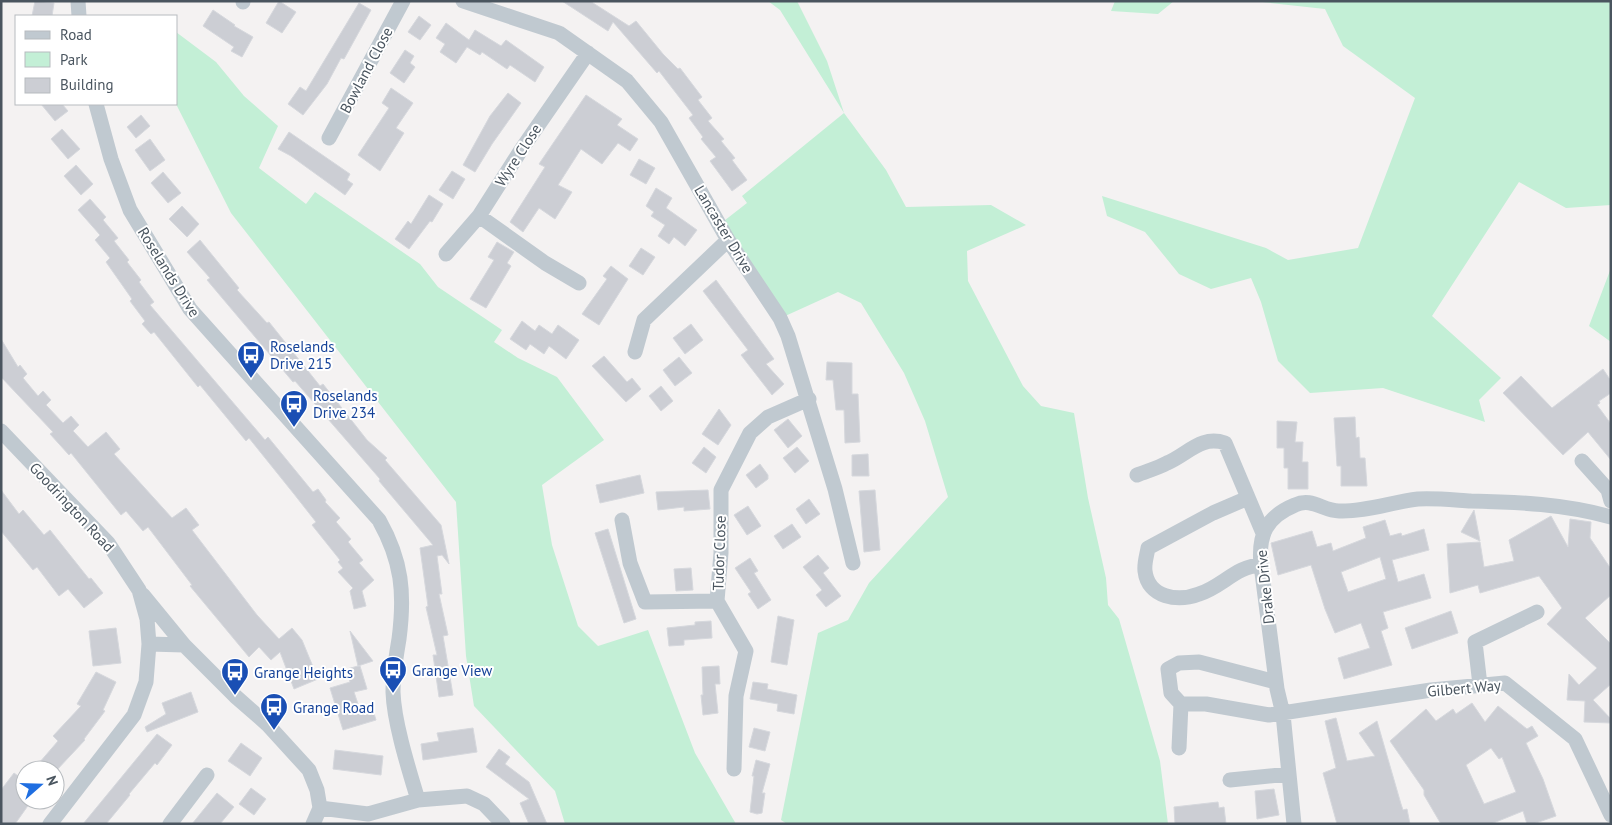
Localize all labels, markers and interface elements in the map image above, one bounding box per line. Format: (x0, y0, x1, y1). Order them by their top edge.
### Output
legend (15, 15, 178, 105)
street label: Bowland Close (335, 24, 397, 116)
text: Road (60, 25, 92, 44)
text: Park (60, 50, 88, 69)
text: Building (60, 75, 114, 94)
street label: Wyre Close (491, 120, 545, 190)
street label: Lancaster Drive (690, 182, 758, 276)
street label: Roselands Drive (134, 224, 204, 320)
place label: Roselands Drive 215 (270, 337, 335, 373)
bus stop icon: Roselands Drive 215 (236, 340, 266, 379)
place label: Roselands Drive 234 (313, 386, 378, 422)
bus stop icon: Roselands Drive 234 (279, 389, 309, 428)
street label: Goodrington Road (26, 458, 118, 556)
street label: Tudor Close (708, 515, 730, 591)
street label: Drake Drive (1252, 549, 1278, 625)
bus stop icon: Grange View (378, 655, 408, 694)
bus stop icon: Grange Heights (220, 657, 250, 696)
place label: Grange View (412, 661, 492, 680)
place label: Grange Heights (254, 663, 353, 682)
street label: Gilbert Way (1426, 675, 1502, 701)
bus stop icon: Grange Road (259, 692, 289, 731)
place label: Grange Road (293, 698, 374, 717)
north arrow (15, 760, 65, 810)
text: N (42, 773, 62, 788)

